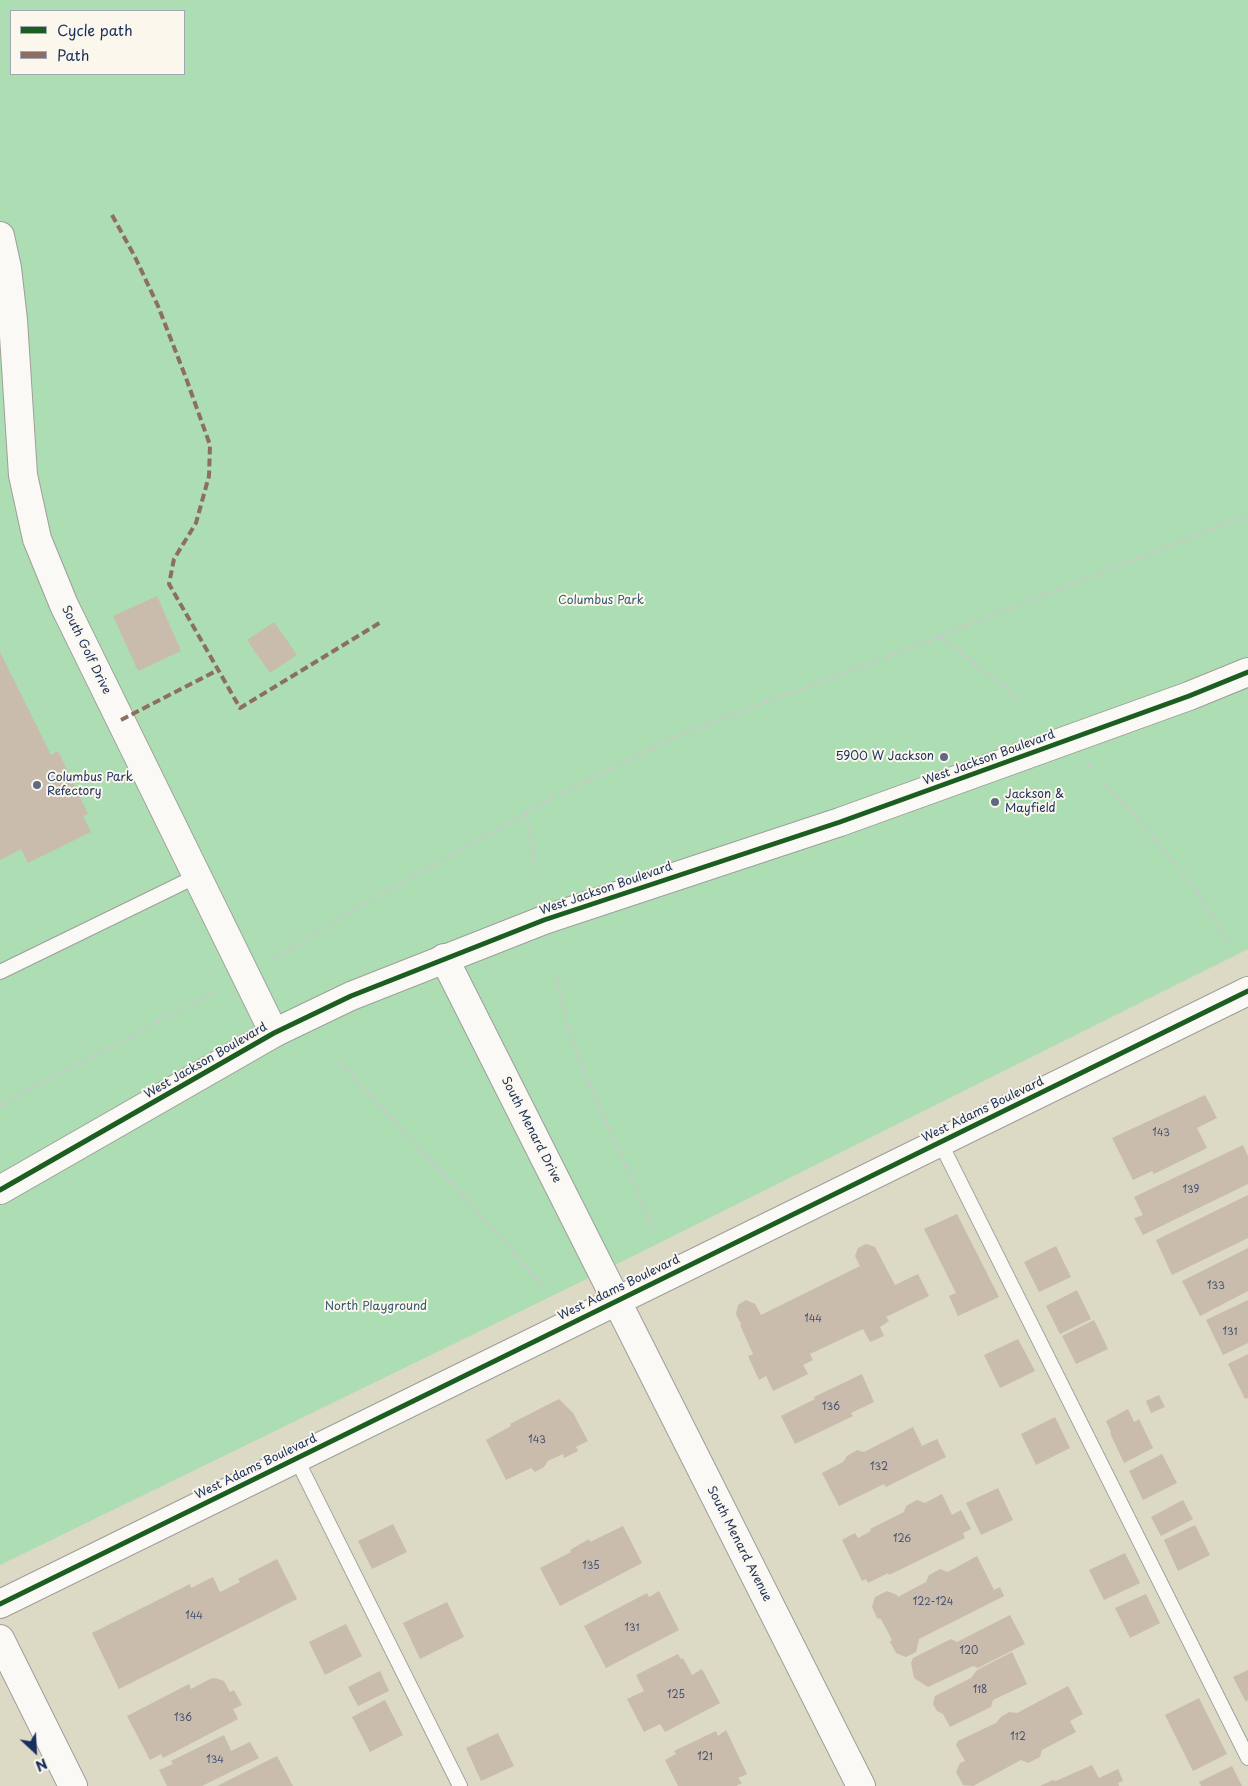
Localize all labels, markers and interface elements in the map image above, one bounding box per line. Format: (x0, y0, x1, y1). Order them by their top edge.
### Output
legend (10, 10, 185, 75)
text: Cycle path (57, 18, 133, 41)
text: Path (57, 43, 89, 66)
park label: Columbus Park (558, 594, 644, 608)
street label: South Golf Drive (58, 603, 114, 697)
street label: West Jackson Boulevard (921, 727, 1057, 789)
place label: 5900 W Jackson (835, 750, 934, 764)
marker: 5900 W Jackson (938, 751, 950, 763)
place label: Columbus Park Refectory (47, 771, 133, 799)
marker: Columbus Park Refectory (31, 779, 43, 791)
place label: Jackson & Mayfield (1005, 788, 1064, 816)
marker: Jackson & Mayfield (989, 796, 1001, 808)
street label: West Jackson Boulevard (538, 860, 674, 918)
street label: West Jackson Boulevard (142, 1020, 270, 1102)
street label: West Adams Boulevard (920, 1074, 1046, 1146)
street label: South Menard Drive (498, 1075, 564, 1185)
house number: 143 (1152, 1127, 1170, 1139)
house number: 139 (1183, 1184, 1199, 1196)
street label: West Adams Boulevard (556, 1252, 682, 1324)
house number: 133 (1207, 1280, 1225, 1292)
park label: North Playground (325, 1300, 427, 1314)
house number: 144 (804, 1313, 822, 1325)
house number: 131 (1223, 1326, 1237, 1338)
house number: 136 (822, 1401, 840, 1413)
street label: West Adams Boulevard (193, 1431, 319, 1503)
house number: 143 (528, 1434, 546, 1446)
house number: 132 (870, 1461, 888, 1473)
street label: South Menard Avenue (704, 1484, 774, 1604)
house number: 126 (893, 1533, 911, 1545)
house number: 135 (582, 1560, 600, 1572)
house number: 122-124 (913, 1596, 953, 1608)
house number: 144 (185, 1610, 203, 1622)
house number: 131 (625, 1622, 639, 1634)
house number: 120 (960, 1645, 978, 1657)
house number: 118 (973, 1684, 987, 1696)
house number: 125 (667, 1689, 685, 1701)
house number: 136 (174, 1712, 192, 1724)
north arrow (10, 1726, 60, 1776)
house number: 112 (1010, 1731, 1026, 1743)
house number: 121 (697, 1751, 713, 1763)
text: N (32, 1753, 51, 1777)
house number: 134 (206, 1754, 224, 1766)

